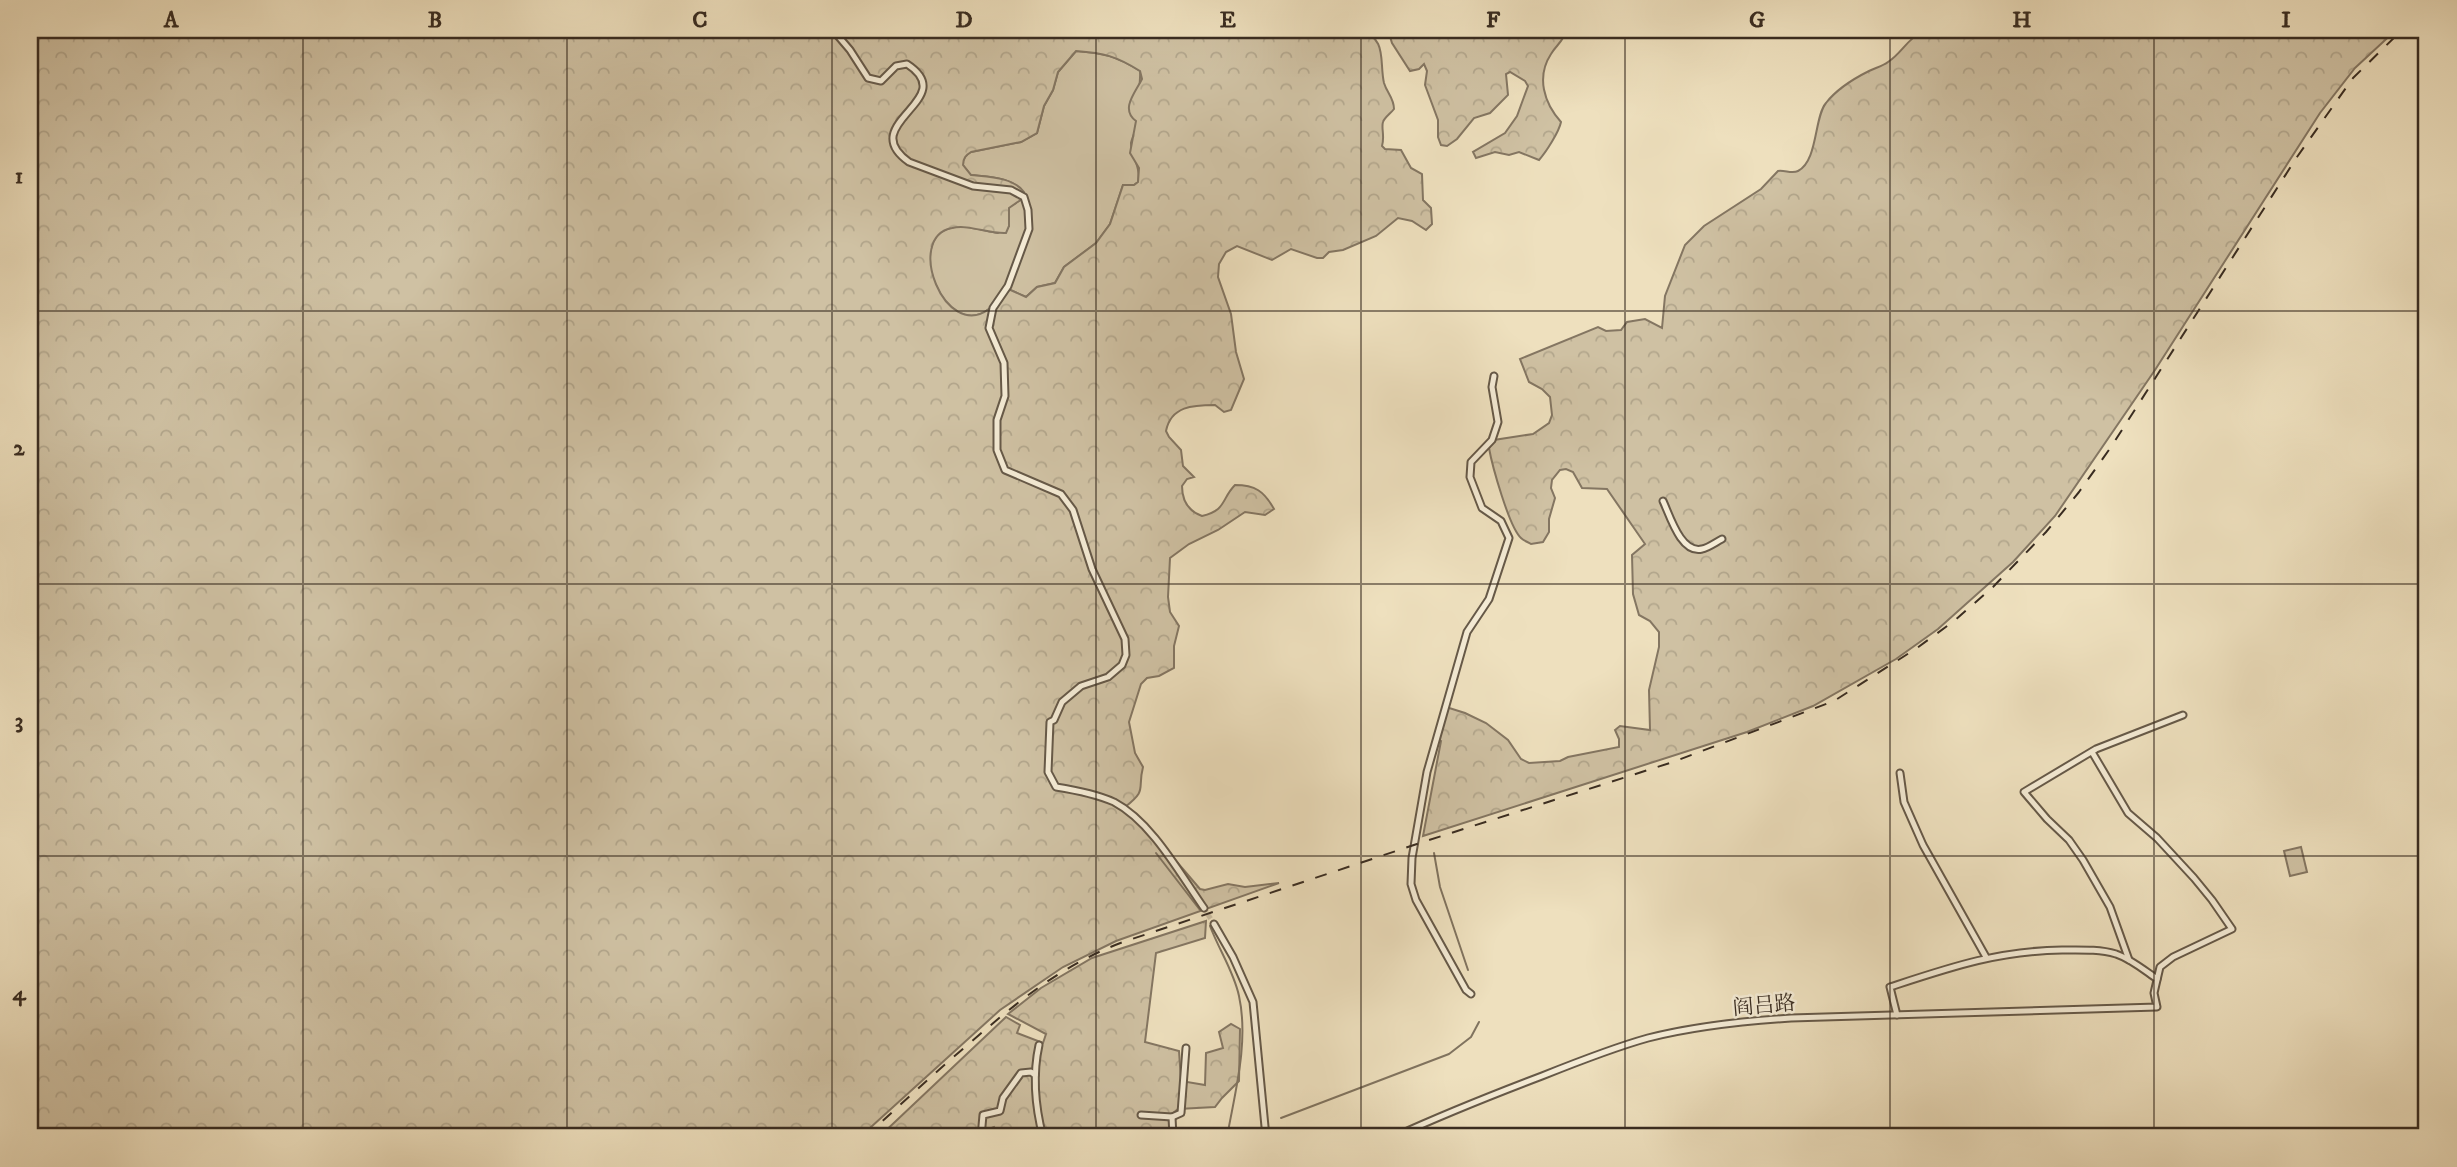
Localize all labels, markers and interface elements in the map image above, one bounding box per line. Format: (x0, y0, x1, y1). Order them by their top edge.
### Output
text: A (163, 6, 180, 35)
text: B (428, 6, 442, 35)
text: C (692, 6, 708, 35)
text: D (955, 6, 973, 35)
text: E (1220, 6, 1236, 35)
text: F (1486, 6, 1501, 35)
text: G (1749, 6, 1765, 35)
text: H (2012, 6, 2032, 35)
text: I (2281, 6, 2291, 35)
text: 1 (15, 162, 23, 191)
text: 2 (13, 434, 25, 463)
text: 3 (15, 707, 23, 736)
text: 4 (12, 979, 27, 1008)
street label: 阎吕路 (1732, 990, 1797, 1022)

